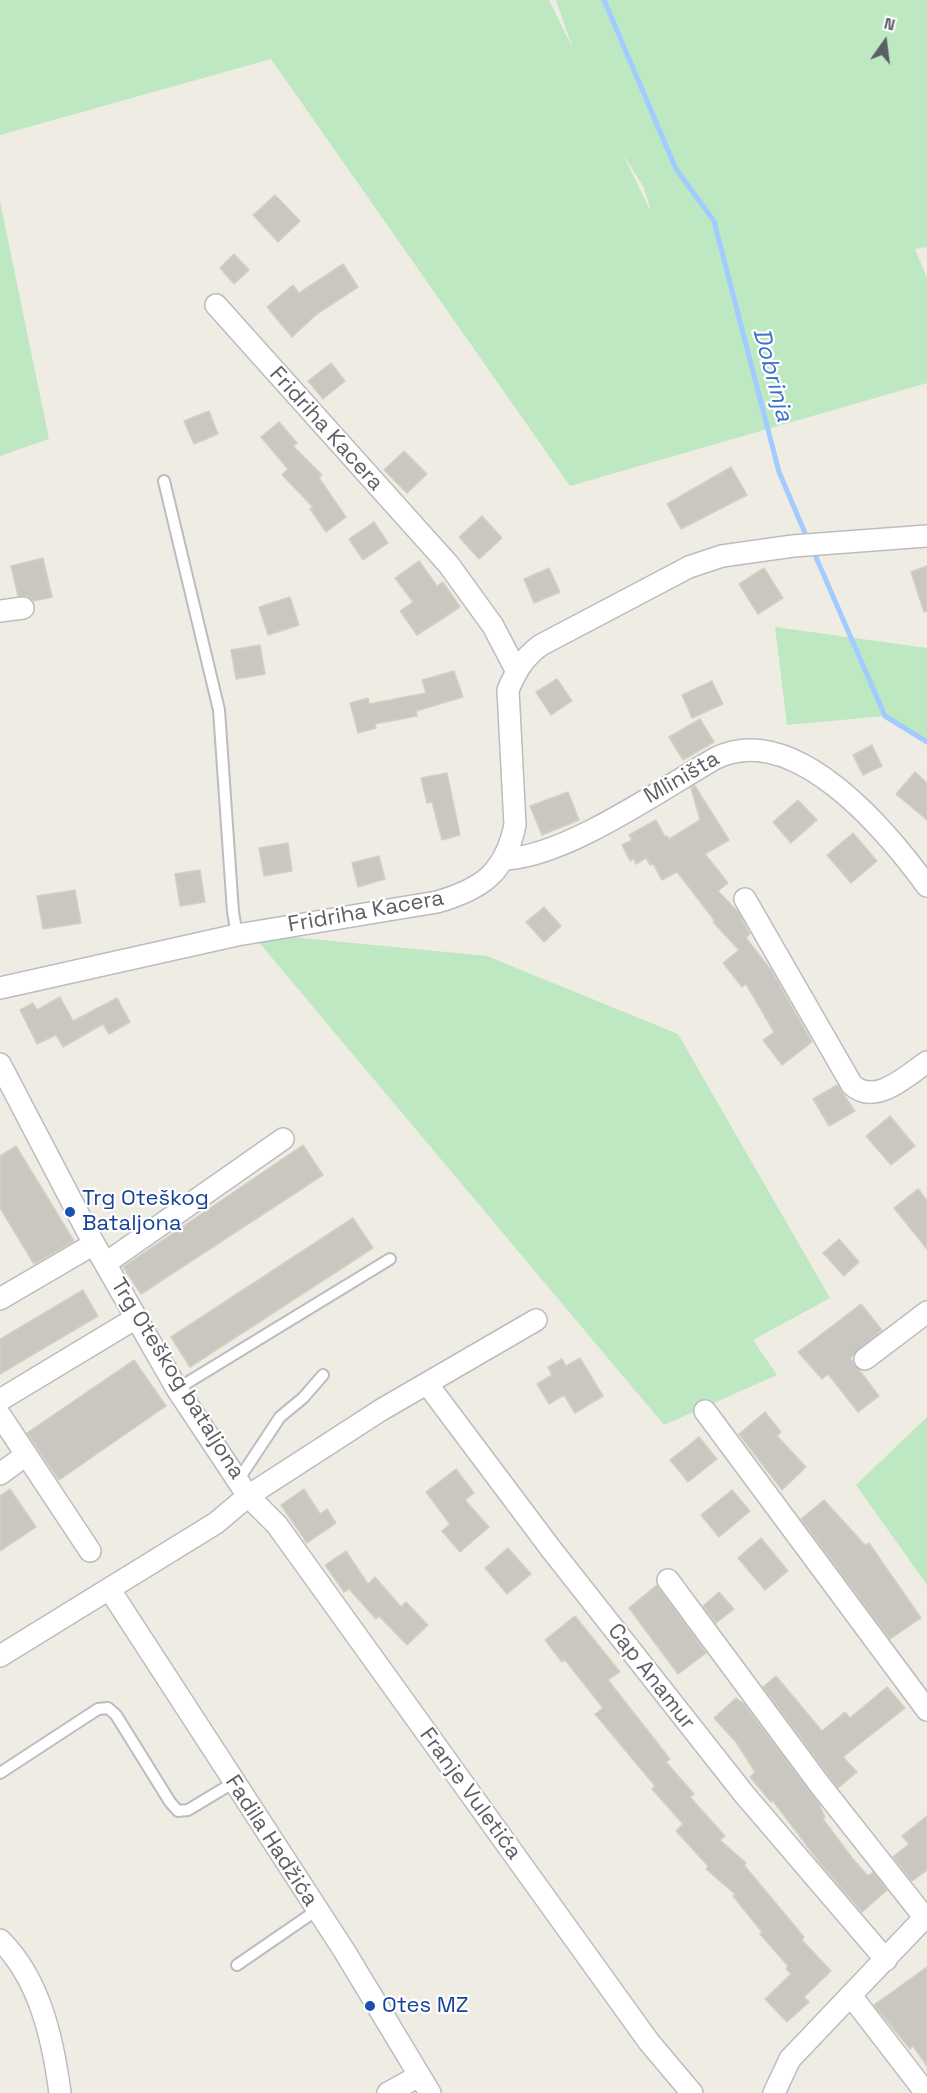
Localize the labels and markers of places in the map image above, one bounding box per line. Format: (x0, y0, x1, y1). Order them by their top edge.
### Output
place label: Trg Oteškog Bataljona (82, 1186, 209, 1238)
marker: Trg Oteškog Bataljona (63, 1205, 77, 1219)
place label: Otes MZ (382, 1993, 468, 2019)
marker: Otes MZ (363, 1999, 377, 2013)

